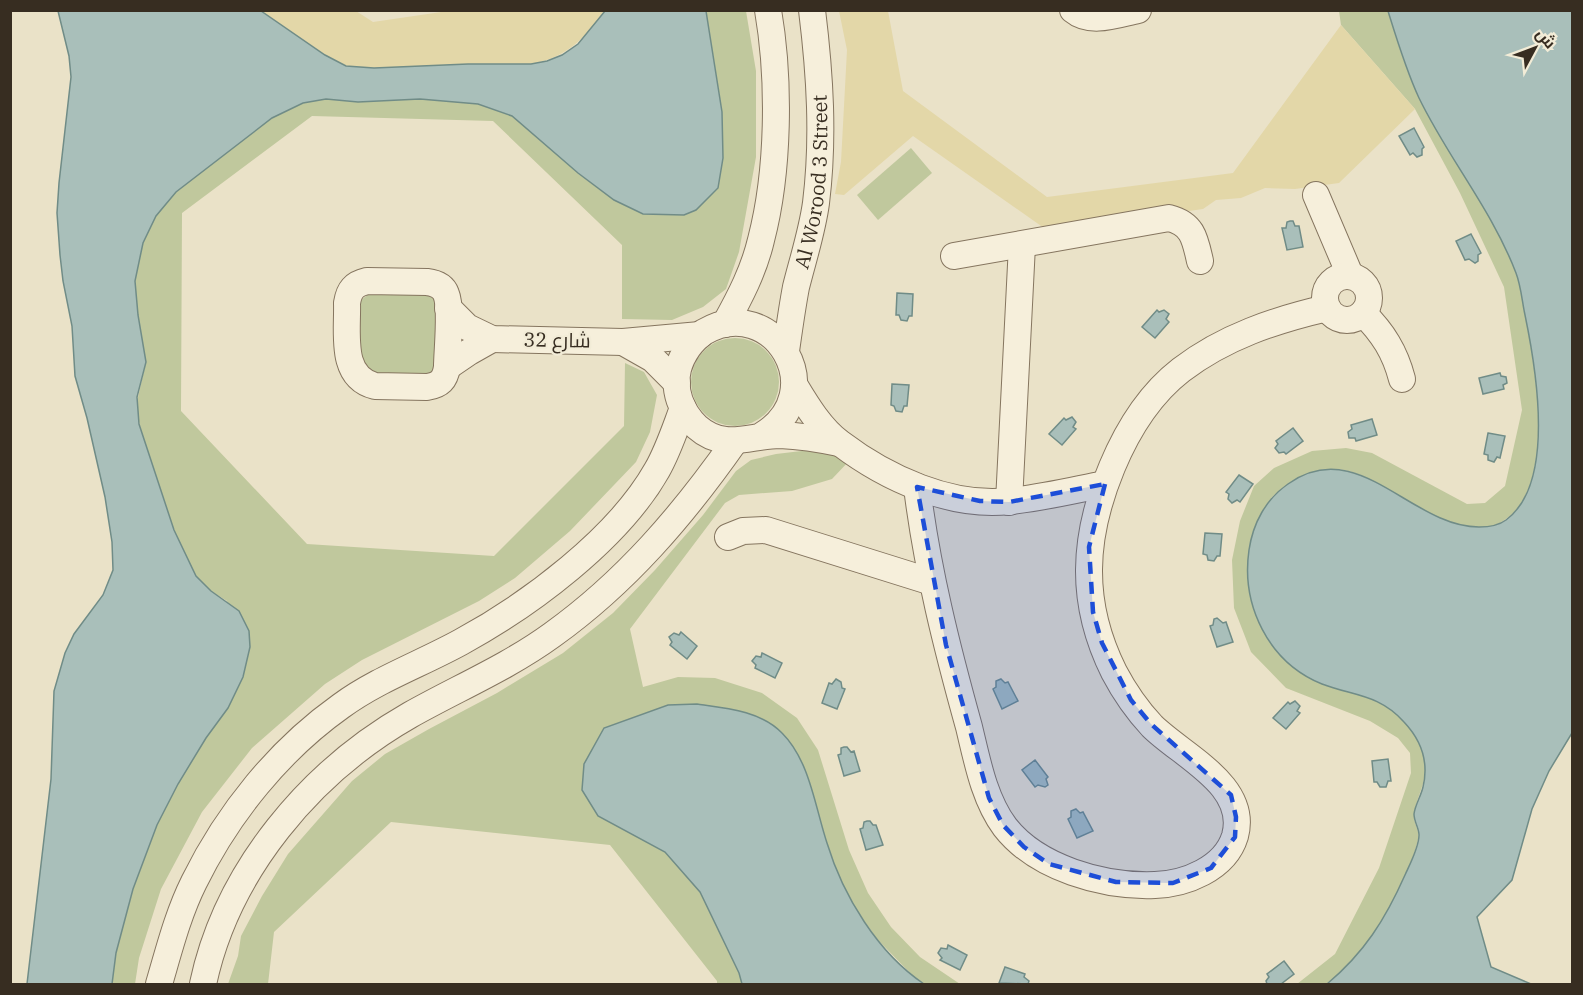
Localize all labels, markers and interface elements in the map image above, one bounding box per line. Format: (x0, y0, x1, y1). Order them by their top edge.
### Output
north arrow (1505, 18, 1565, 78)
text: ش (1532, 24, 1561, 52)
street label: Al Worood 3 Street (787, 94, 833, 272)
street label: شارع 32 (523, 325, 591, 355)

